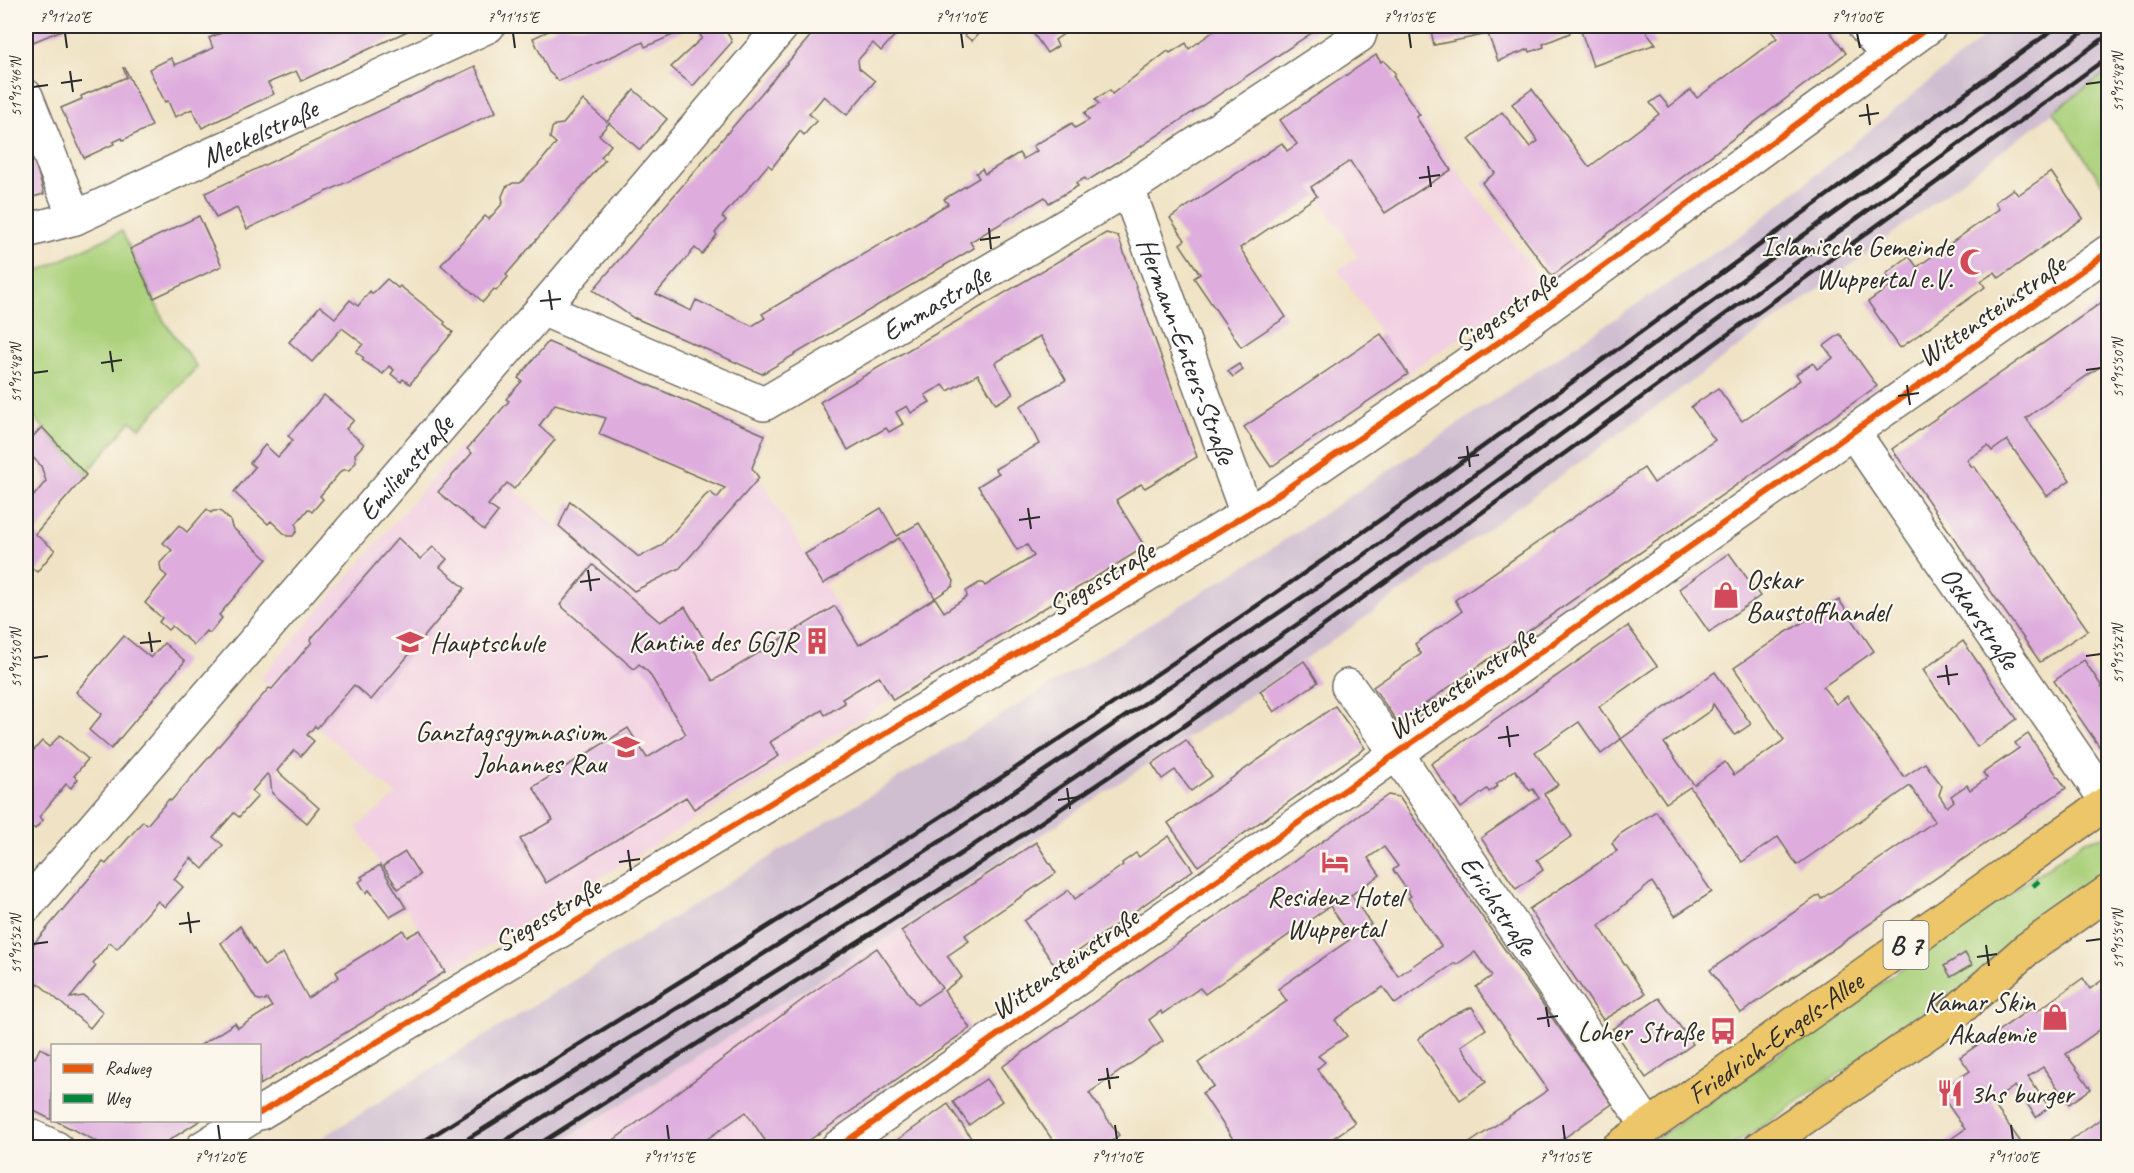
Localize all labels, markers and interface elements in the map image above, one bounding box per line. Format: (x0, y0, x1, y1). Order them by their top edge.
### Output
text: 7°11'20"E (39, 8, 93, 27)
text: 7°11'15"E (487, 8, 541, 27)
text: 7°11'10"E (935, 8, 989, 27)
text: 7°11'05"E (1383, 8, 1437, 27)
text: 7°11'00"E (1831, 8, 1885, 27)
text: 51°15'48"N (2109, 49, 2128, 112)
text: 51°15'46"N (7, 54, 26, 117)
street label: Meckelstraße (196, 90, 325, 175)
place label: Islamische Gemeinde Wuppertal e.V. (1761, 229, 1955, 296)
street label: Hermann-Enters-Straße (1129, 233, 1245, 470)
street label: Wittensteinstraße (1911, 245, 2074, 374)
mosque icon: Islamische Gemeinde Wuppertal e.V. (1958, 247, 1988, 277)
street label: Emmastraße (875, 256, 998, 349)
street label: Siegesstraße (1447, 262, 1565, 360)
text: 51°15'50"N (2109, 335, 2128, 398)
text: 51°15'48"N (7, 340, 26, 403)
street label: Emilienstraße (350, 406, 462, 528)
street label: Siegesstraße (1041, 532, 1163, 624)
street label: Oskarstraße (1933, 560, 2029, 677)
place label: Oskar Baustoffhandel (1746, 562, 1894, 629)
shop icon: Oskar Baustoffhandel (1711, 580, 1741, 610)
street label: Wittensteinstraße (1381, 618, 1544, 747)
text: 51°15'52"N (2109, 621, 2128, 684)
place label: Kantine des GGJR (629, 624, 800, 659)
text: 51°15'50"N (7, 625, 26, 688)
place label: Hauptschule (430, 625, 547, 660)
building icon: Kantine des GGJR (802, 626, 832, 656)
school or university icon: Hauptschule (395, 627, 425, 657)
place label: Ganztagsgymnasium Johannes Rau (415, 714, 608, 781)
school or university icon: Ganztagsgymnasium Johannes Rau (611, 732, 641, 762)
hotel icon: Residenz Hotel Wuppertal (1320, 847, 1350, 877)
street label: Erichstraße (1452, 849, 1546, 964)
street label: Siegesstraße (487, 868, 609, 960)
place label: Residenz Hotel Wuppertal (1267, 879, 1408, 946)
street label: Wittensteinstraße (984, 898, 1147, 1027)
text: 51°15'54"N (2109, 906, 2128, 969)
text: 51°15'52"N (7, 911, 26, 974)
road number: B 7 (1884, 921, 1928, 969)
street label: Friedrich-Engels-Allee (1681, 963, 1871, 1112)
place label: Kamar Skin Akademie (1925, 984, 2037, 1051)
shop icon: Kamar Skin Akademie (2040, 1002, 2070, 1032)
place label: Loher Straße (1578, 1014, 1705, 1049)
bus stop icon: Loher Straße (1708, 1016, 1738, 1046)
legend (51, 1044, 261, 1122)
text: Radweg (105, 1057, 153, 1079)
place label: 3hs burger (1970, 1076, 2076, 1111)
restaurant icon: 3hs burger (1935, 1078, 1965, 1108)
text: Weg (105, 1087, 132, 1109)
text: 7°11'20"E (194, 1148, 248, 1167)
text: 7°11'15"E (643, 1148, 697, 1167)
text: 7°11'10"E (1091, 1148, 1145, 1167)
text: 7°11'05"E (1539, 1148, 1593, 1167)
text: 7°11'00"E (1987, 1148, 2041, 1167)

